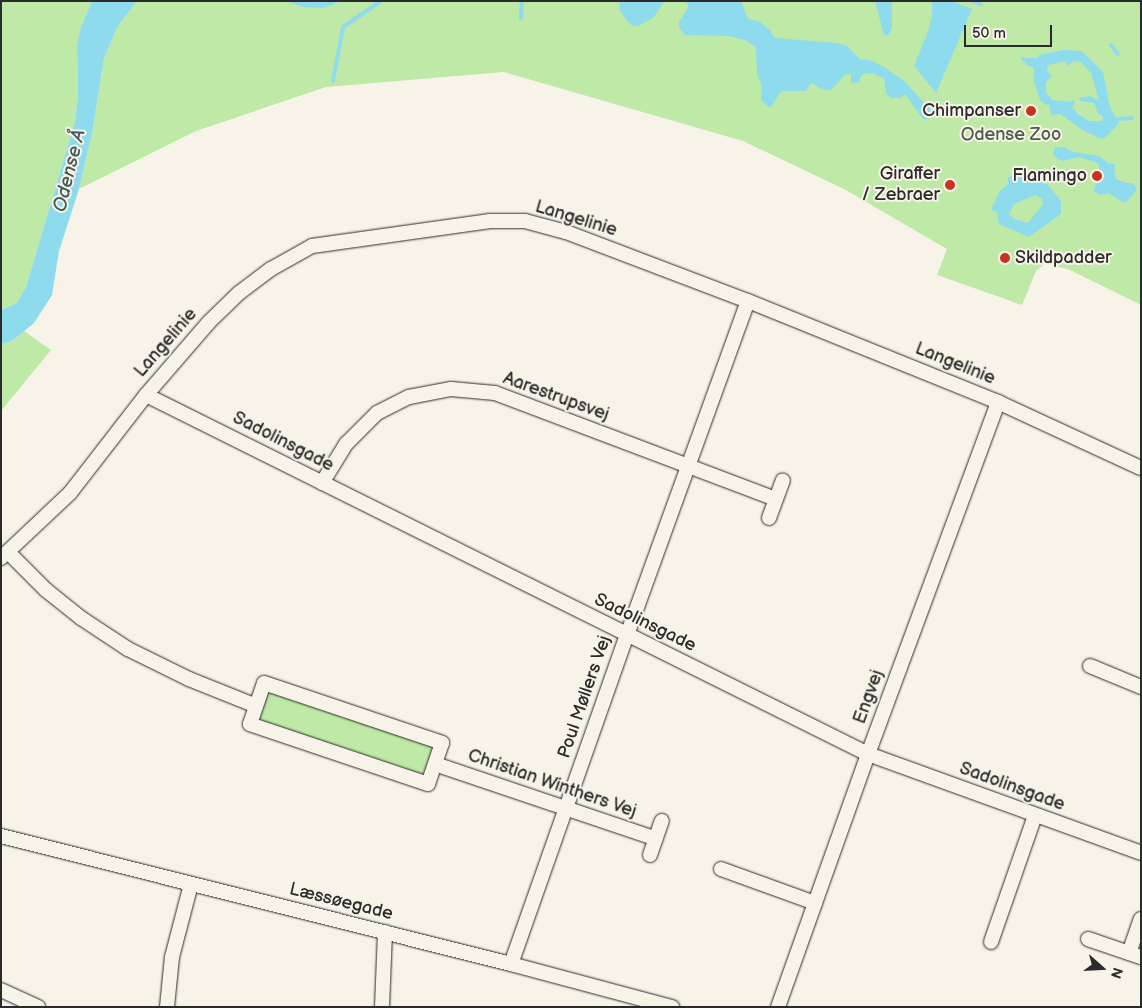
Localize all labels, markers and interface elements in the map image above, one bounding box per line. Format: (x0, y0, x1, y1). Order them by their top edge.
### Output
scale bar (967, 15, 1054, 47)
text: 50 m (972, 24, 1006, 43)
place label: Chimpanser (922, 100, 1021, 122)
marker: Chimpanser (1025, 105, 1037, 117)
park label: Odense Zoo (961, 124, 1061, 146)
water label: Odense Å (49, 127, 91, 215)
place label: Giraffer / Zebraer (862, 164, 940, 206)
place label: Flamingo (1012, 165, 1087, 187)
marker: Flamingo (1091, 170, 1103, 182)
marker: Giraffer / Zebraer (944, 179, 956, 191)
street label: Langelinie (532, 196, 620, 242)
place label: Skildpadder (1015, 247, 1112, 269)
marker: Skildpadder (999, 252, 1011, 264)
street label: Langelinie (130, 304, 202, 382)
street label: Langelinie (912, 338, 998, 390)
street label: Aarestrupsvej (500, 368, 612, 426)
street label: Sadolinsgade (229, 407, 337, 477)
street label: Sadolinsgade (591, 589, 699, 657)
street label: Poul Møllers Vej (554, 633, 616, 761)
street label: Engvej (849, 667, 889, 727)
street label: Christian Winthers Vej (464, 745, 640, 823)
street label: Sadolinsgade (956, 758, 1068, 816)
street label: Læssøegade (287, 879, 395, 925)
north arrow (1077, 943, 1127, 993)
text: N (1107, 965, 1126, 981)

